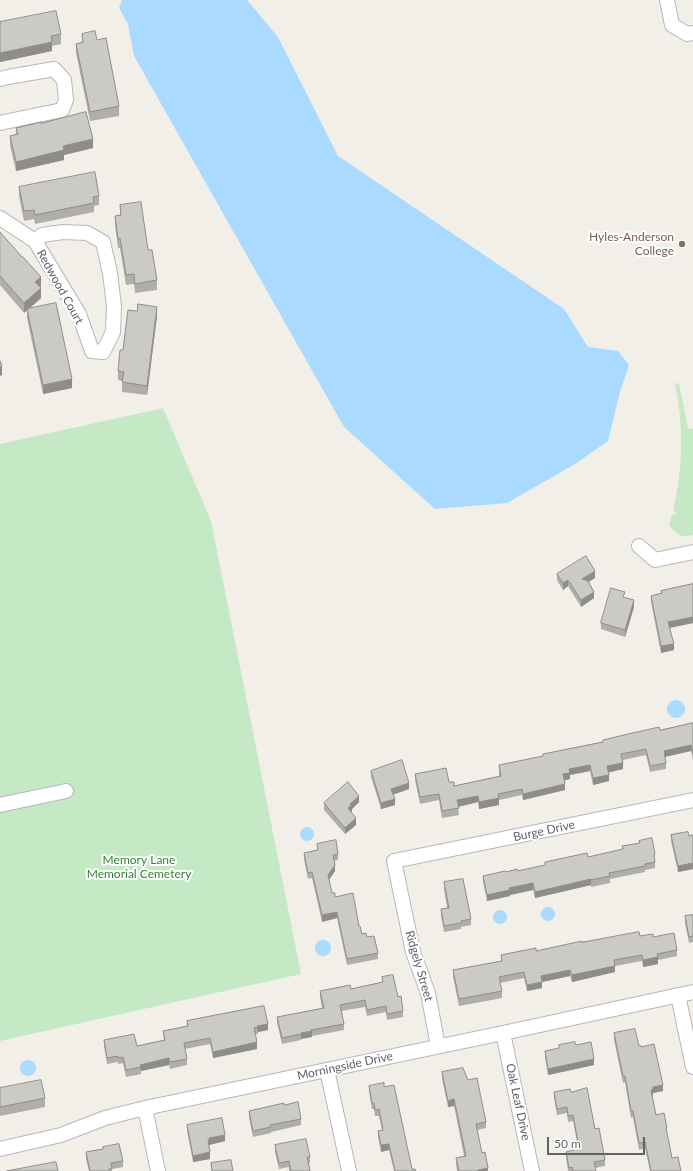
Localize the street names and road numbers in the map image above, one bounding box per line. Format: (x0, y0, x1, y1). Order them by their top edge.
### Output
street label: Redwood Court (34, 247, 86, 327)
street label: Burge Drive (512, 817, 576, 845)
street label: Ridgely Street (402, 929, 436, 1003)
street label: Morningside Drive (296, 1049, 394, 1083)
street label: Oak Leaf Drive (503, 1062, 533, 1142)

